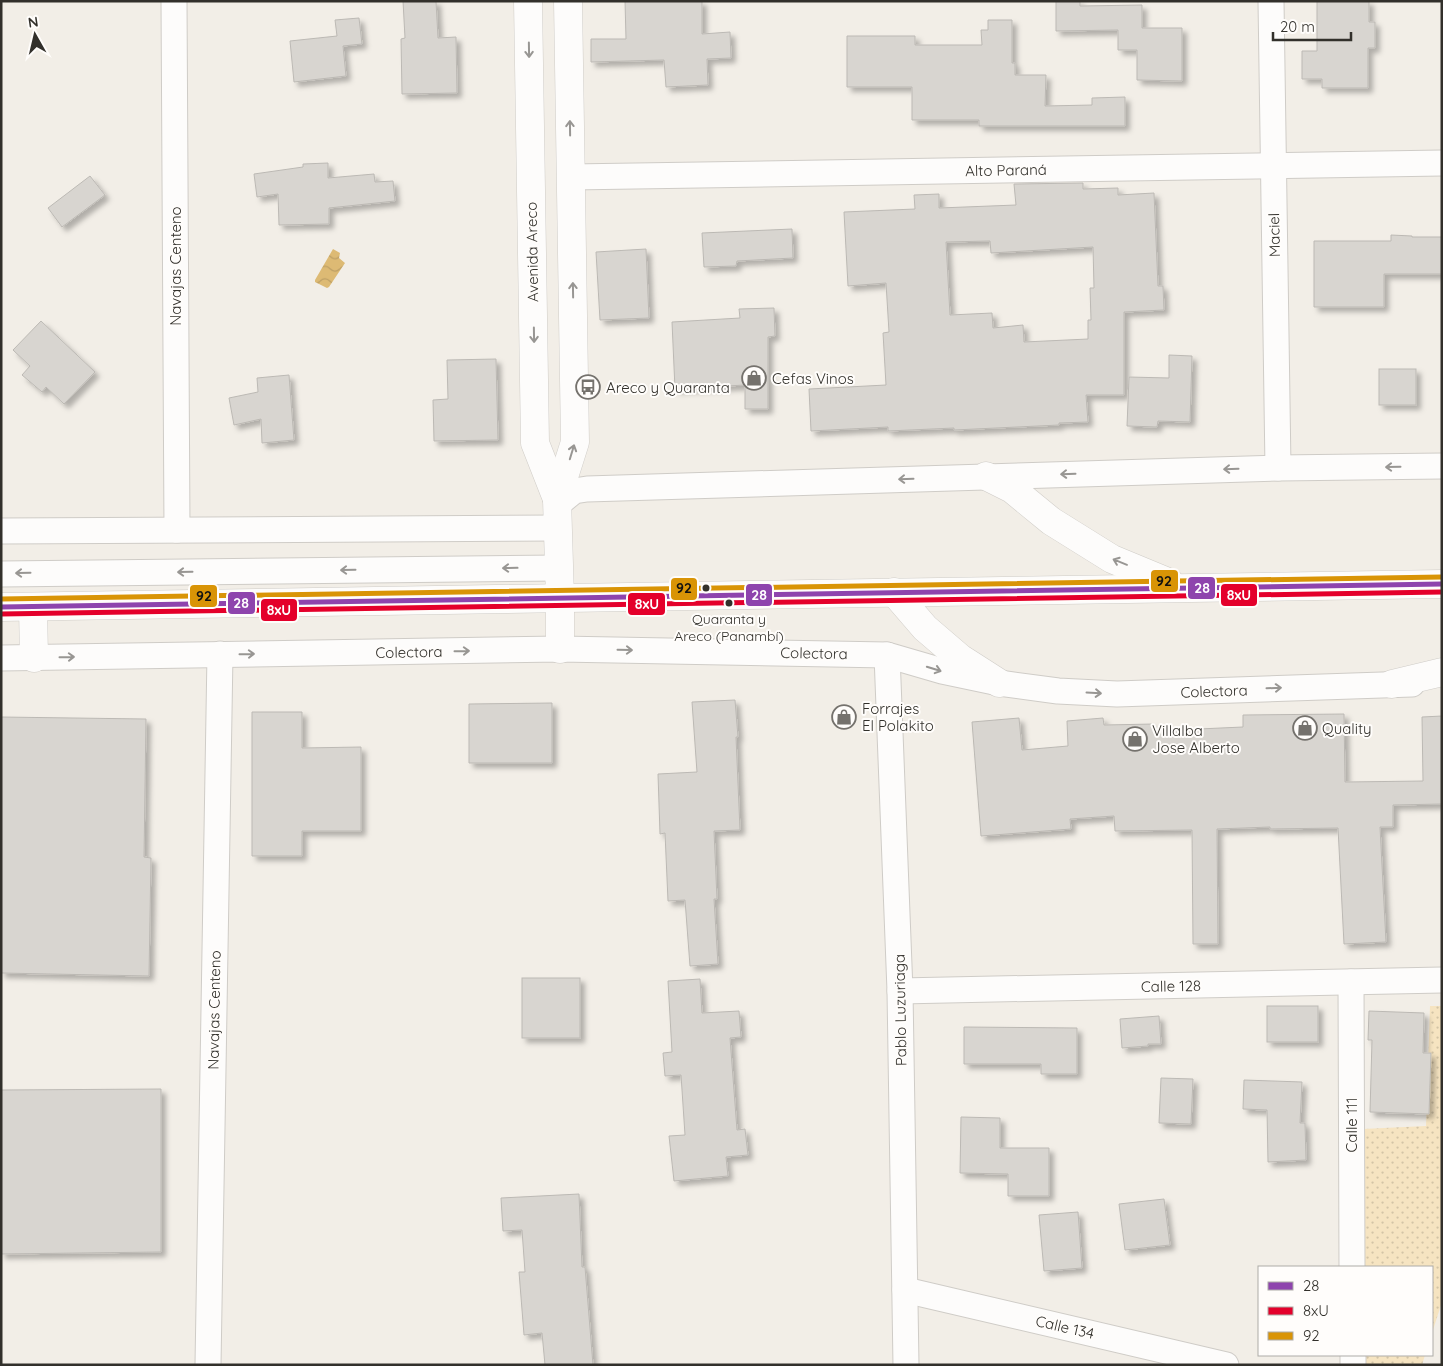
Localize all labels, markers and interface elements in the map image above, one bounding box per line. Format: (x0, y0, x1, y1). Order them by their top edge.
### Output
north arrow (10, 10, 60, 60)
scale bar (1273, 10, 1350, 42)
text: N (27, 12, 40, 32)
text: 20 m (1280, 17, 1315, 36)
one-way arrow (524, 42, 534, 58)
one-way arrow (565, 120, 575, 136)
street label: Alto Paraná (965, 160, 1047, 180)
street label: Avenida Areco (522, 202, 542, 302)
street label: Navajas Centeno (166, 206, 185, 326)
street label: Maciel (1264, 213, 1284, 257)
one-way arrow (568, 283, 577, 299)
one-way arrow (529, 326, 539, 343)
shop icon: Cefas Vinos (741, 365, 767, 391)
place label: Cefas Vinos (772, 369, 854, 388)
bus stop icon: Areco y Quaranta (575, 374, 601, 400)
place label: Areco y Quaranta (606, 378, 730, 397)
one-way arrow (567, 445, 577, 461)
one-way arrow (1385, 462, 1402, 472)
one-way arrow (1223, 464, 1239, 474)
one-way arrow (1060, 469, 1076, 479)
one-way arrow (898, 474, 914, 483)
one-way arrow (1113, 557, 1128, 567)
one-way arrow (503, 563, 519, 573)
one-way arrow (340, 565, 356, 575)
one-way arrow (178, 567, 194, 576)
one-way arrow (15, 568, 32, 578)
line badge: 92 (1150, 569, 1179, 593)
text: 92 (1156, 572, 1172, 590)
line badge: 28 (1187, 576, 1216, 600)
line badge: 92 (670, 577, 698, 601)
text: 92 (676, 579, 692, 597)
text: 28 (1194, 579, 1210, 597)
unlabelled marker (701, 583, 711, 593)
line badge: 28 (745, 583, 773, 607)
line badge: 8xU (1220, 583, 1258, 607)
line badge: 92 (189, 584, 218, 608)
text: 28 (751, 586, 767, 604)
text: 8xU (1227, 586, 1251, 604)
text: 92 (196, 587, 212, 605)
line badge: 28 (227, 591, 256, 615)
line badge: 8xU (627, 592, 666, 616)
text: 28 (233, 594, 249, 612)
text: 8xU (635, 595, 659, 613)
line badge: 8xU (260, 598, 298, 622)
marker: Quaranta y Areco (Panambí) (724, 598, 734, 608)
text: 8xU (267, 601, 291, 619)
place label: Quaranta y Areco (Panambí) (674, 610, 784, 645)
street label: Colectora (375, 642, 443, 662)
street label: Colectora (780, 643, 848, 663)
one-way arrow (454, 646, 470, 656)
one-way arrow (617, 646, 633, 655)
one-way arrow (239, 649, 255, 659)
one-way arrow (59, 652, 75, 662)
one-way arrow (925, 664, 941, 674)
street label: Colectora (1180, 680, 1248, 702)
one-way arrow (1265, 684, 1281, 693)
one-way arrow (1086, 689, 1102, 698)
place label: Forrajes El Polakito (862, 699, 934, 735)
shop icon: Forrajes El Polakito (831, 704, 857, 730)
shop icon: Quality (1292, 715, 1318, 741)
place label: Quality (1322, 719, 1372, 738)
place label: Villalba Jose Alberto (1152, 721, 1240, 757)
shop icon: Villalba Jose Alberto (1122, 726, 1148, 752)
street label: Navajas Centeno (203, 950, 225, 1070)
street label: Pablo Luzuriaga (890, 954, 910, 1066)
street label: Calle 128 (1141, 976, 1201, 996)
street label: Calle 111 (1342, 1098, 1361, 1152)
legend (1258, 1266, 1433, 1356)
text: 28 (1303, 1276, 1319, 1295)
text: 8xU (1303, 1301, 1329, 1320)
street label: Calle 134 (1034, 1311, 1096, 1343)
text: 92 (1303, 1326, 1320, 1345)

